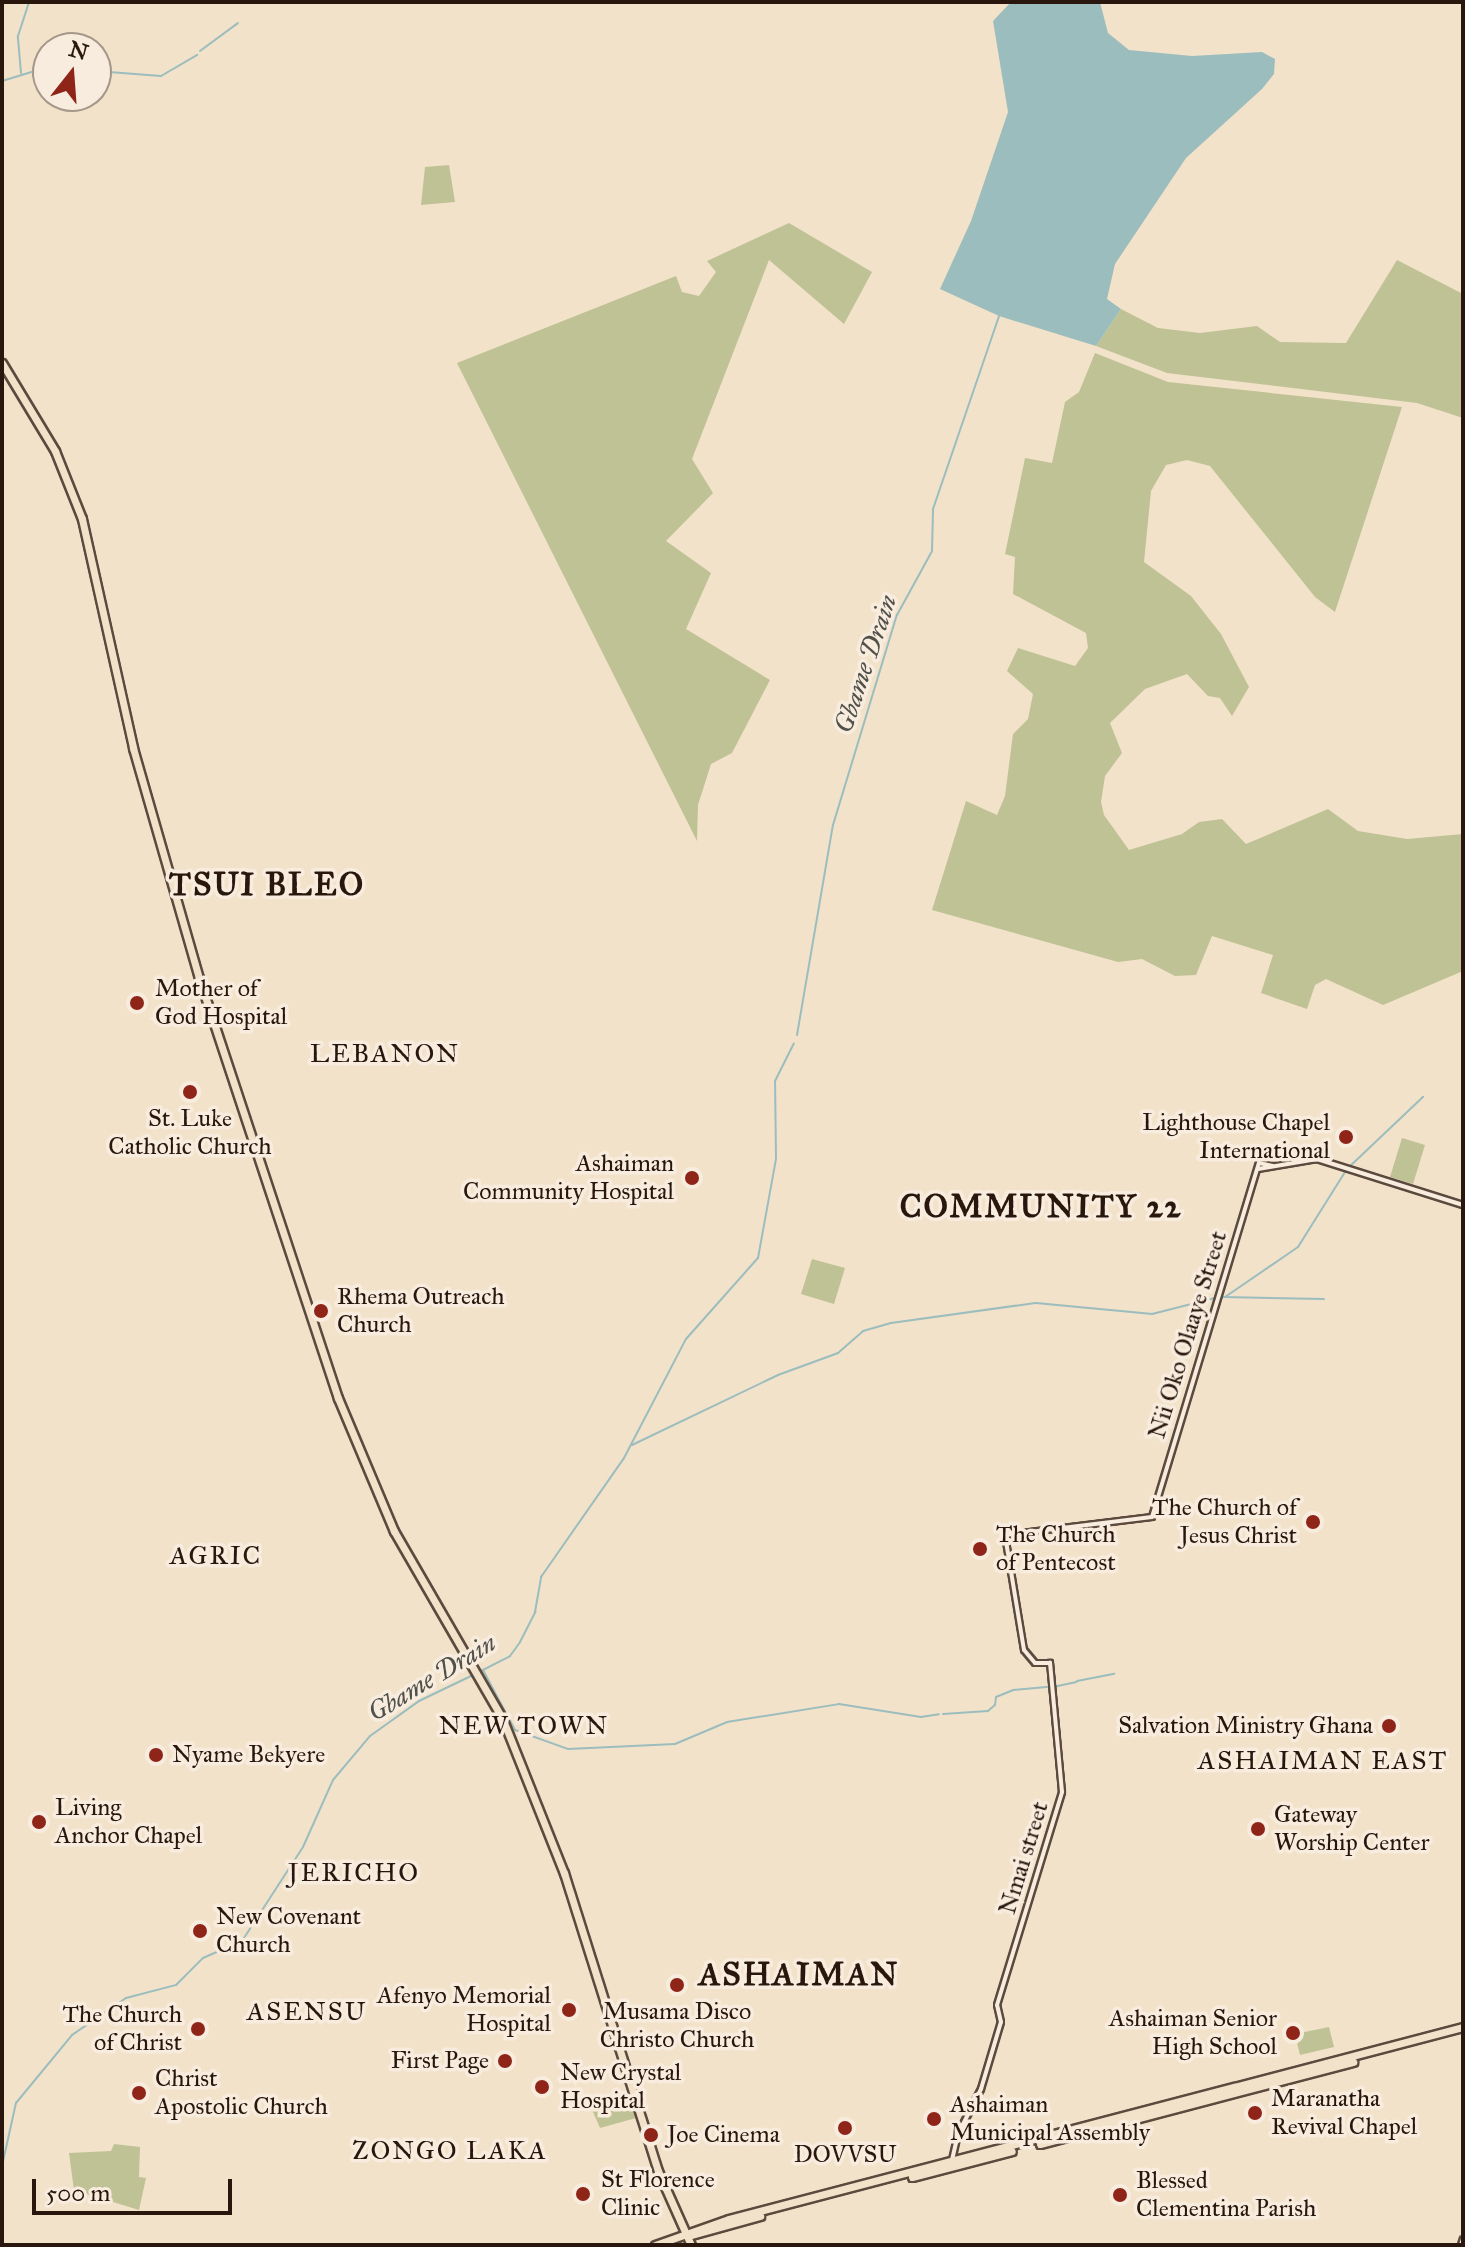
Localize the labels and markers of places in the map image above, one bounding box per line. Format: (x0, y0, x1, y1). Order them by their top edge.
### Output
place label: Mother of God Hospital (155, 975, 287, 1031)
marker: Mother of God Hospital (126, 992, 148, 1014)
marker: St. Luke Catholic Church (181, 1083, 199, 1101)
place label: St. Luke Catholic Church (108, 1105, 272, 1161)
place label: Lighthouse Chapel International (1142, 1109, 1330, 1165)
marker: Lighthouse Chapel International (1337, 1128, 1355, 1146)
place label: Ashaiman Community Hospital (463, 1150, 674, 1206)
marker: Ashaiman Community Hospital (681, 1167, 703, 1189)
place label: Rhema Outreach Church (337, 1283, 505, 1339)
marker: Rhema Outreach Church (312, 1302, 330, 1320)
place label: The Church of Jesus Christ (1152, 1494, 1297, 1550)
marker: The Church of Jesus Christ (1304, 1513, 1322, 1531)
place label: The Church of Pentecost (996, 1521, 1116, 1577)
marker: The Church of Pentecost (971, 1540, 989, 1558)
place label: Salvation Ministry Ghana (1118, 1712, 1373, 1740)
marker: Salvation Ministry Ghana (1380, 1717, 1398, 1735)
place label: Nyame Bekyere (172, 1741, 325, 1769)
marker: Nyame Bekyere (147, 1746, 165, 1764)
place label: Living Anchor Chapel (55, 1794, 202, 1850)
place label: Gateway Worship Center (1274, 1801, 1430, 1857)
marker: Living Anchor Chapel (30, 1813, 48, 1831)
marker: Gateway Worship Center (1249, 1820, 1267, 1838)
place label: New Covenant Church (216, 1903, 361, 1959)
marker: New Covenant Church (191, 1922, 209, 1940)
marker: Musama Disco Christo Church (668, 1976, 686, 1994)
place label: Afenyo Memorial Hospital (377, 1982, 551, 2038)
place label: Musama Disco Christo Church (600, 1998, 754, 2054)
marker: Afenyo Memorial Hospital (558, 1999, 580, 2021)
place label: The Church of Christ (62, 2001, 182, 2057)
place label: Ashaiman Senior High School (1109, 2005, 1277, 2061)
marker: The Church of Christ (189, 2020, 207, 2038)
marker: Ashaiman Senior High School (1284, 2024, 1302, 2042)
place label: First Page (391, 2047, 489, 2075)
marker: First Page (496, 2052, 514, 2070)
place label: New Crystal Hospital (560, 2059, 681, 2115)
place label: Christ Apostolic Church (155, 2065, 328, 2121)
marker: New Crystal Hospital (531, 2076, 553, 2098)
marker: Christ Apostolic Church (130, 2084, 148, 2102)
place label: Maranatha Revival Chapel (1271, 2085, 1417, 2141)
place label: Ashaiman Municipal Assembly (950, 2091, 1150, 2147)
marker: Maranatha Revival Chapel (1246, 2104, 1264, 2122)
marker: Ashaiman Municipal Assembly (925, 2110, 943, 2128)
marker: DOVVSU (836, 2119, 854, 2137)
place label: Joe Cinema (667, 2121, 780, 2149)
marker: Joe Cinema (642, 2126, 660, 2144)
place label: DOVVSU (794, 2141, 896, 2169)
place label: St Florence Clinic (601, 2166, 715, 2222)
place label: Blessed Clementina Parish (1136, 2167, 1316, 2223)
marker: St Florence Clinic (572, 2183, 594, 2205)
marker: Blessed Clementina Parish (1111, 2186, 1129, 2204)

